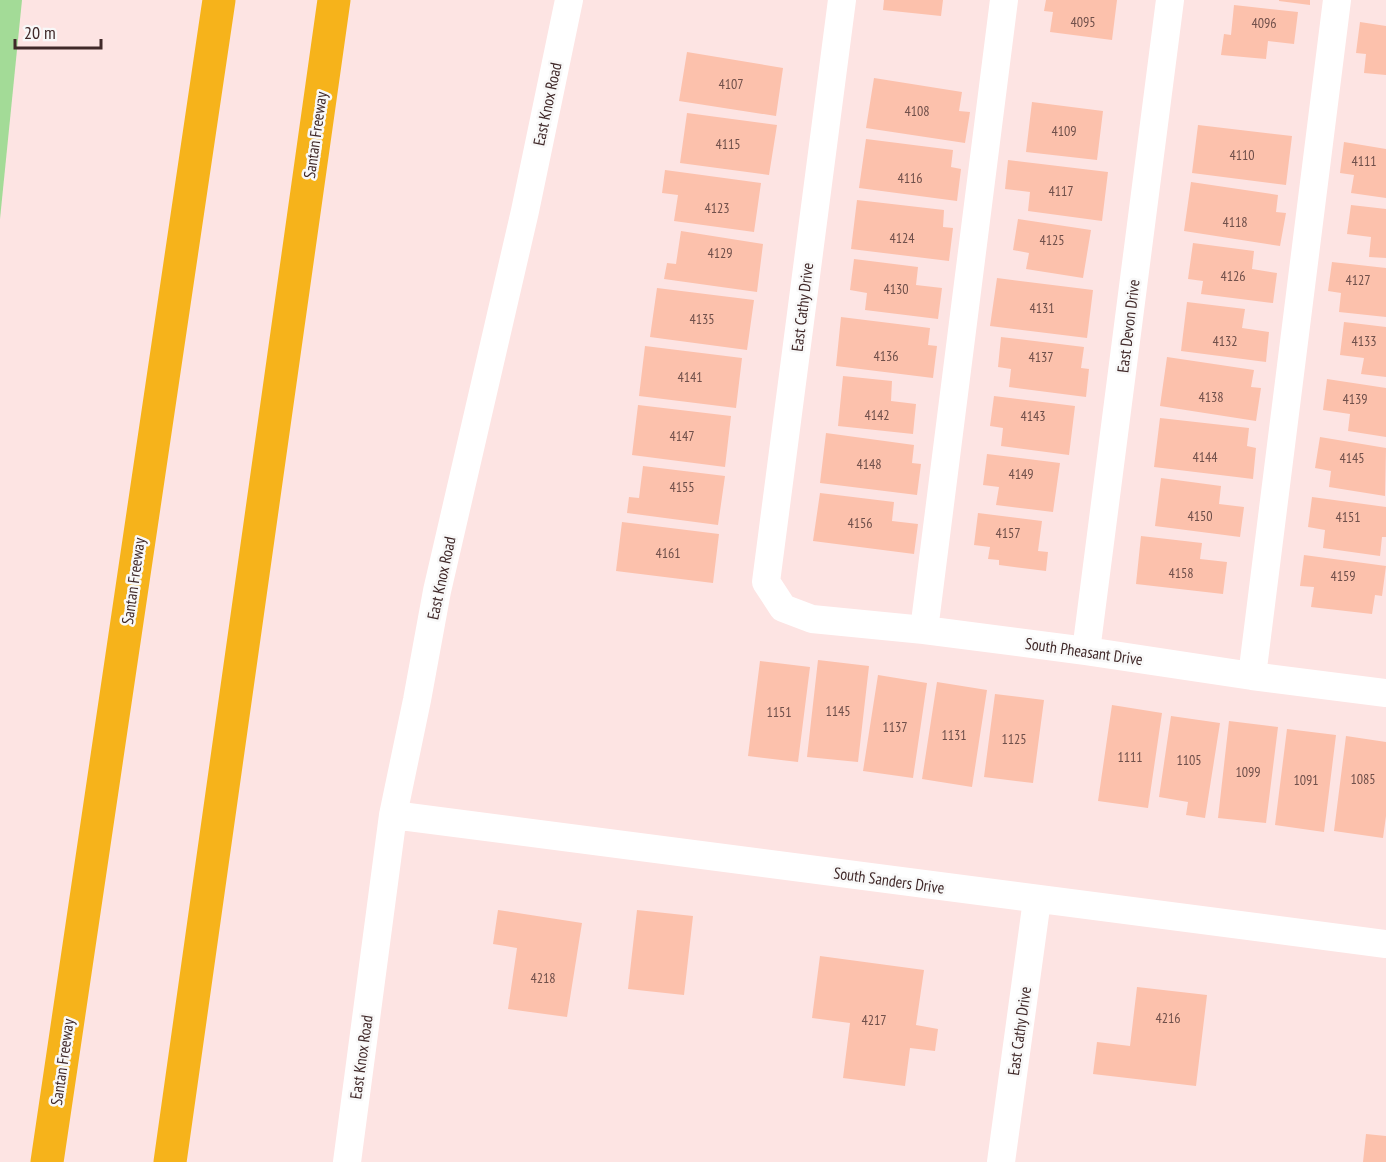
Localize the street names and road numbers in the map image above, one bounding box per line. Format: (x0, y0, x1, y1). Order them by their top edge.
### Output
street label: East Knox Road (528, 61, 566, 147)
street label: Santan Freeway (299, 90, 331, 180)
street label: East Cathy Drive (787, 261, 817, 353)
street label: East Devon Drive (1112, 278, 1144, 374)
street label: East Knox Road (422, 535, 460, 621)
street label: Santan Freeway (117, 536, 149, 626)
street label: South Pheasant Drive (1024, 633, 1144, 669)
street label: South Sanders Drive (832, 862, 946, 898)
street label: East Cathy Drive (1003, 985, 1035, 1077)
street label: East Knox Road (345, 1014, 377, 1100)
street label: Santan Freeway (46, 1017, 78, 1107)

